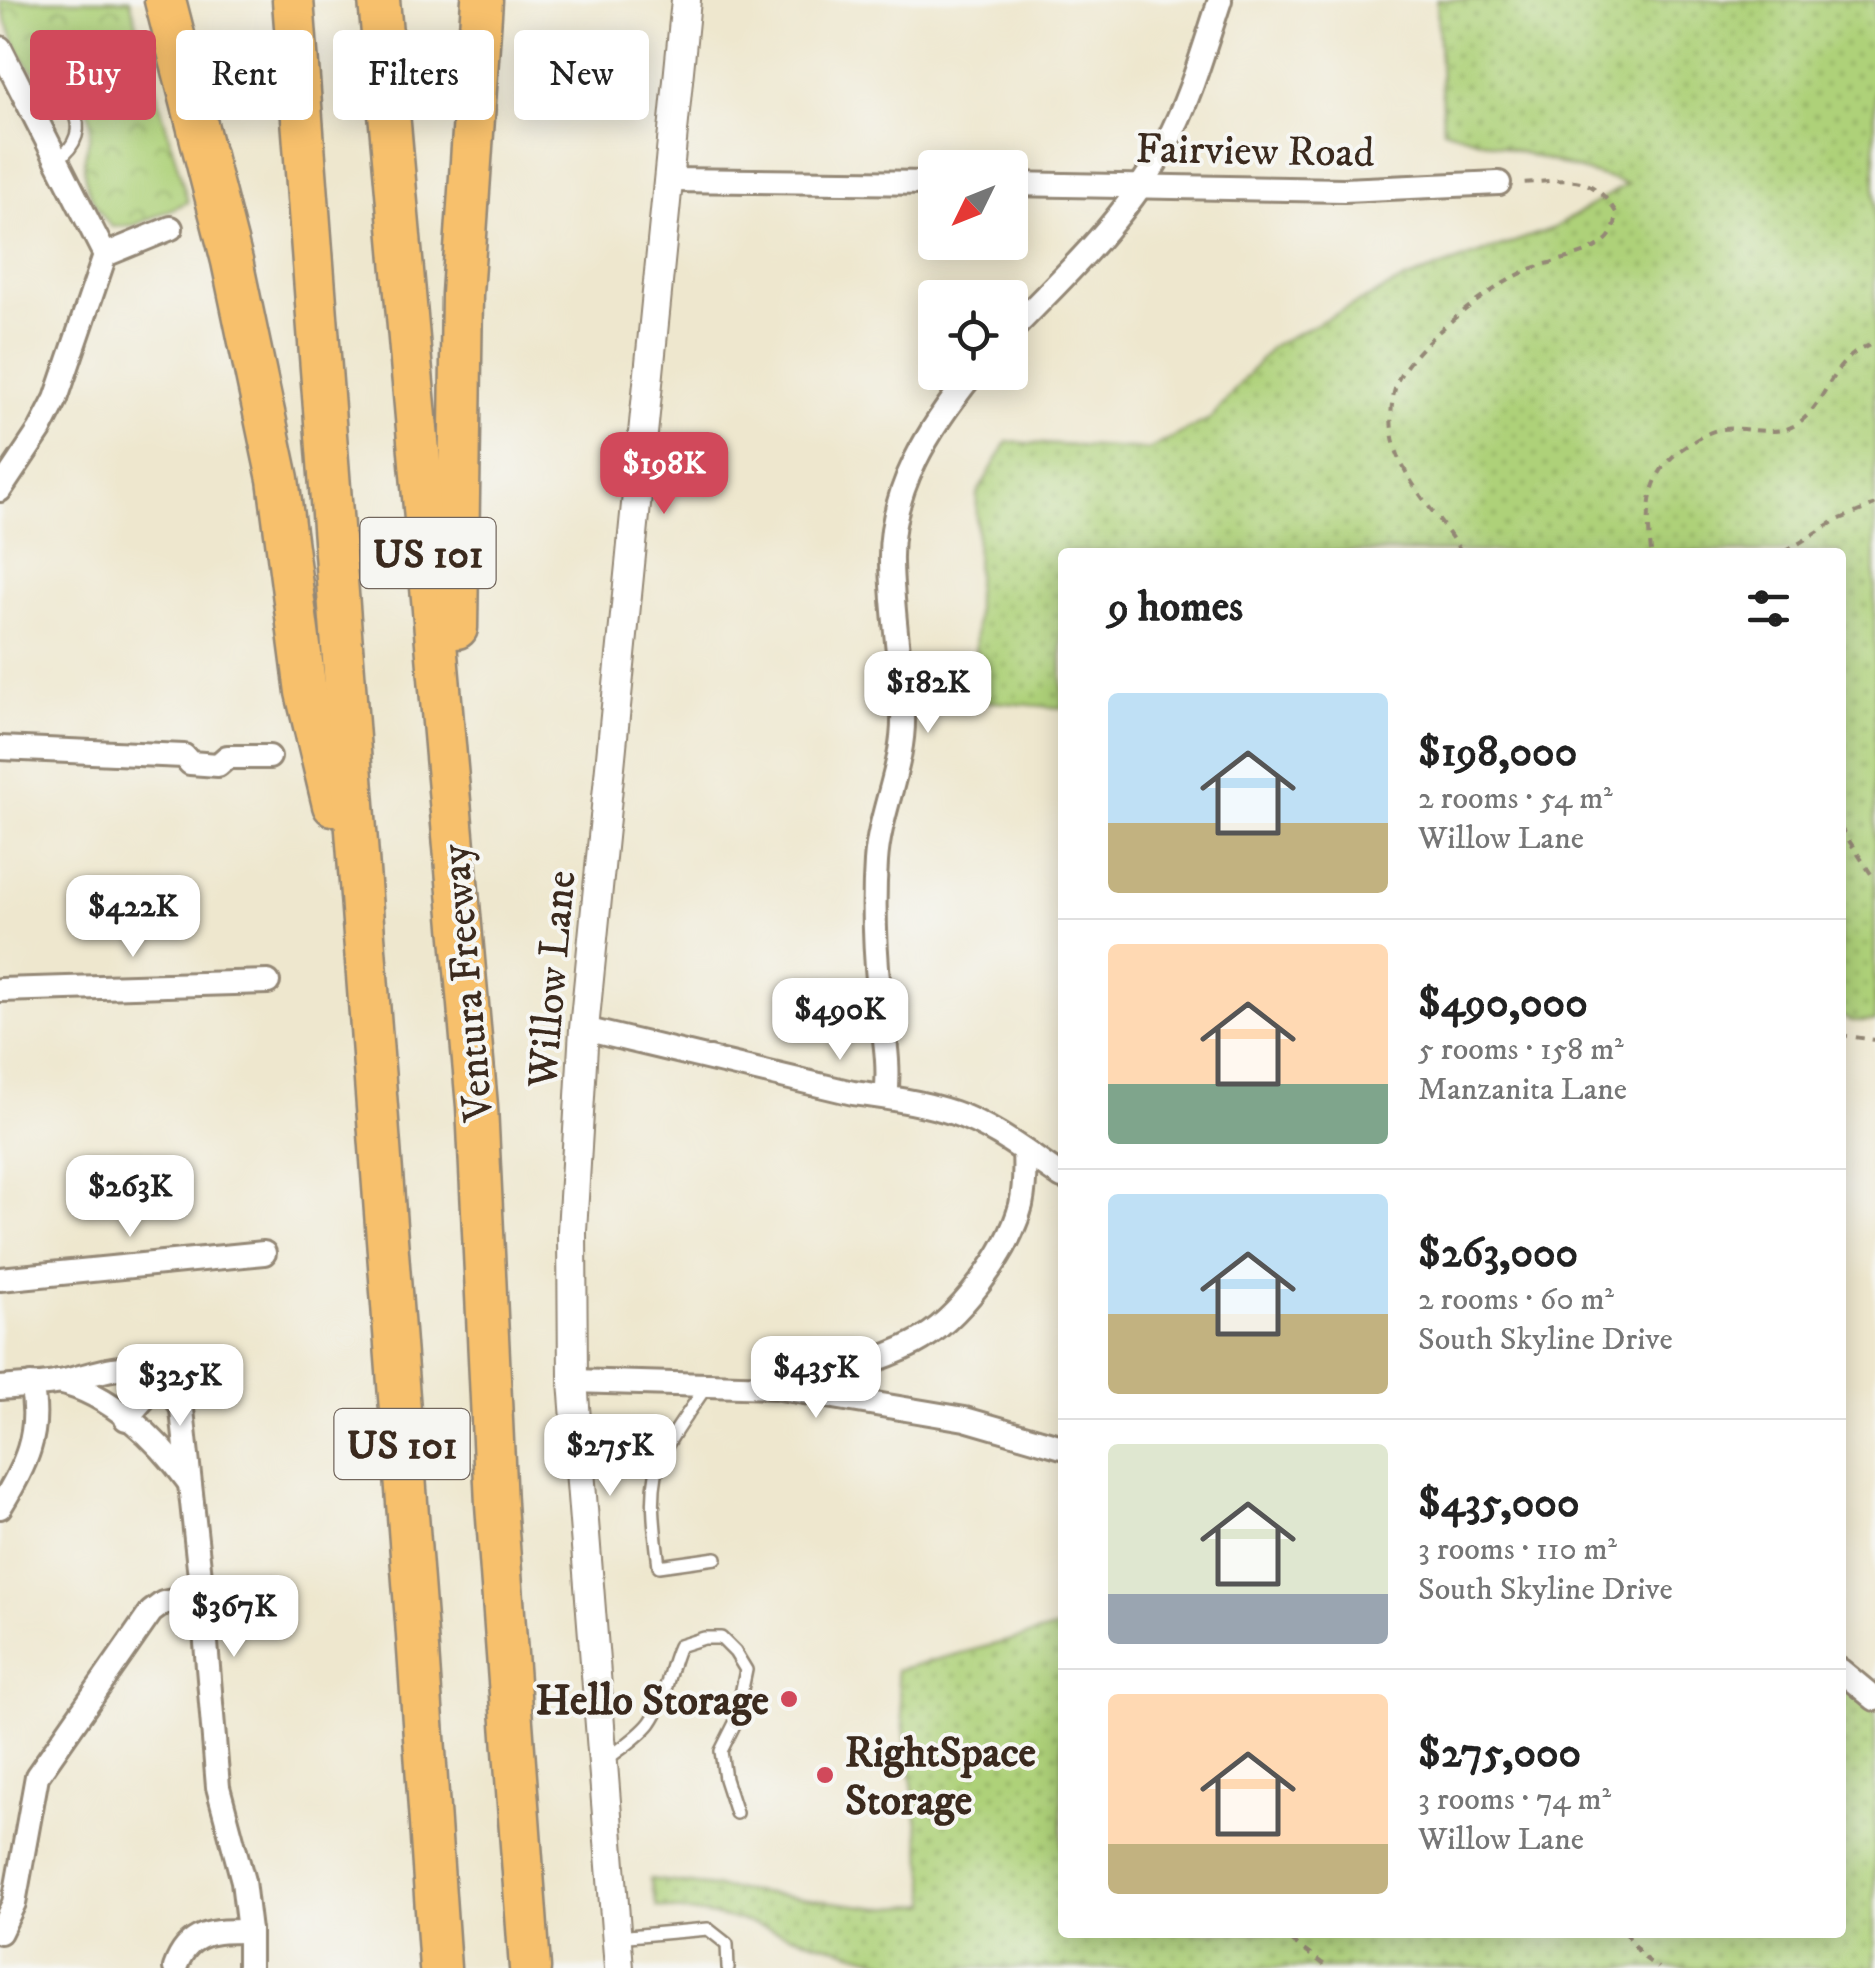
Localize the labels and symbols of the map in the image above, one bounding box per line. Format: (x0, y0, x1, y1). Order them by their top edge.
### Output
street label: Fairview Road (1135, 124, 1375, 180)
north arrow (918, 150, 1028, 260)
pin: $198K (594, 432, 734, 517)
road number: US 101 (360, 518, 496, 588)
pin: $182K (858, 651, 998, 736)
street label: Ventura Freeway (430, 841, 506, 1125)
street label: Willow Lane (518, 868, 588, 1091)
pin: $422K (63, 875, 203, 960)
pin: $490K (770, 978, 910, 1063)
pin: $263K (60, 1155, 200, 1240)
pin: $435K (746, 1336, 886, 1421)
pin: $325K (110, 1344, 250, 1429)
road number: US 101 (334, 1409, 470, 1479)
pin: $275K (540, 1414, 680, 1499)
pin: $367K (164, 1575, 304, 1660)
place label: Hello Storage (535, 1676, 769, 1728)
marker: Hello Storage (778, 1688, 800, 1710)
place label: RightSpace Storage (845, 1728, 1036, 1828)
marker: RightSpace Storage (814, 1764, 836, 1786)

